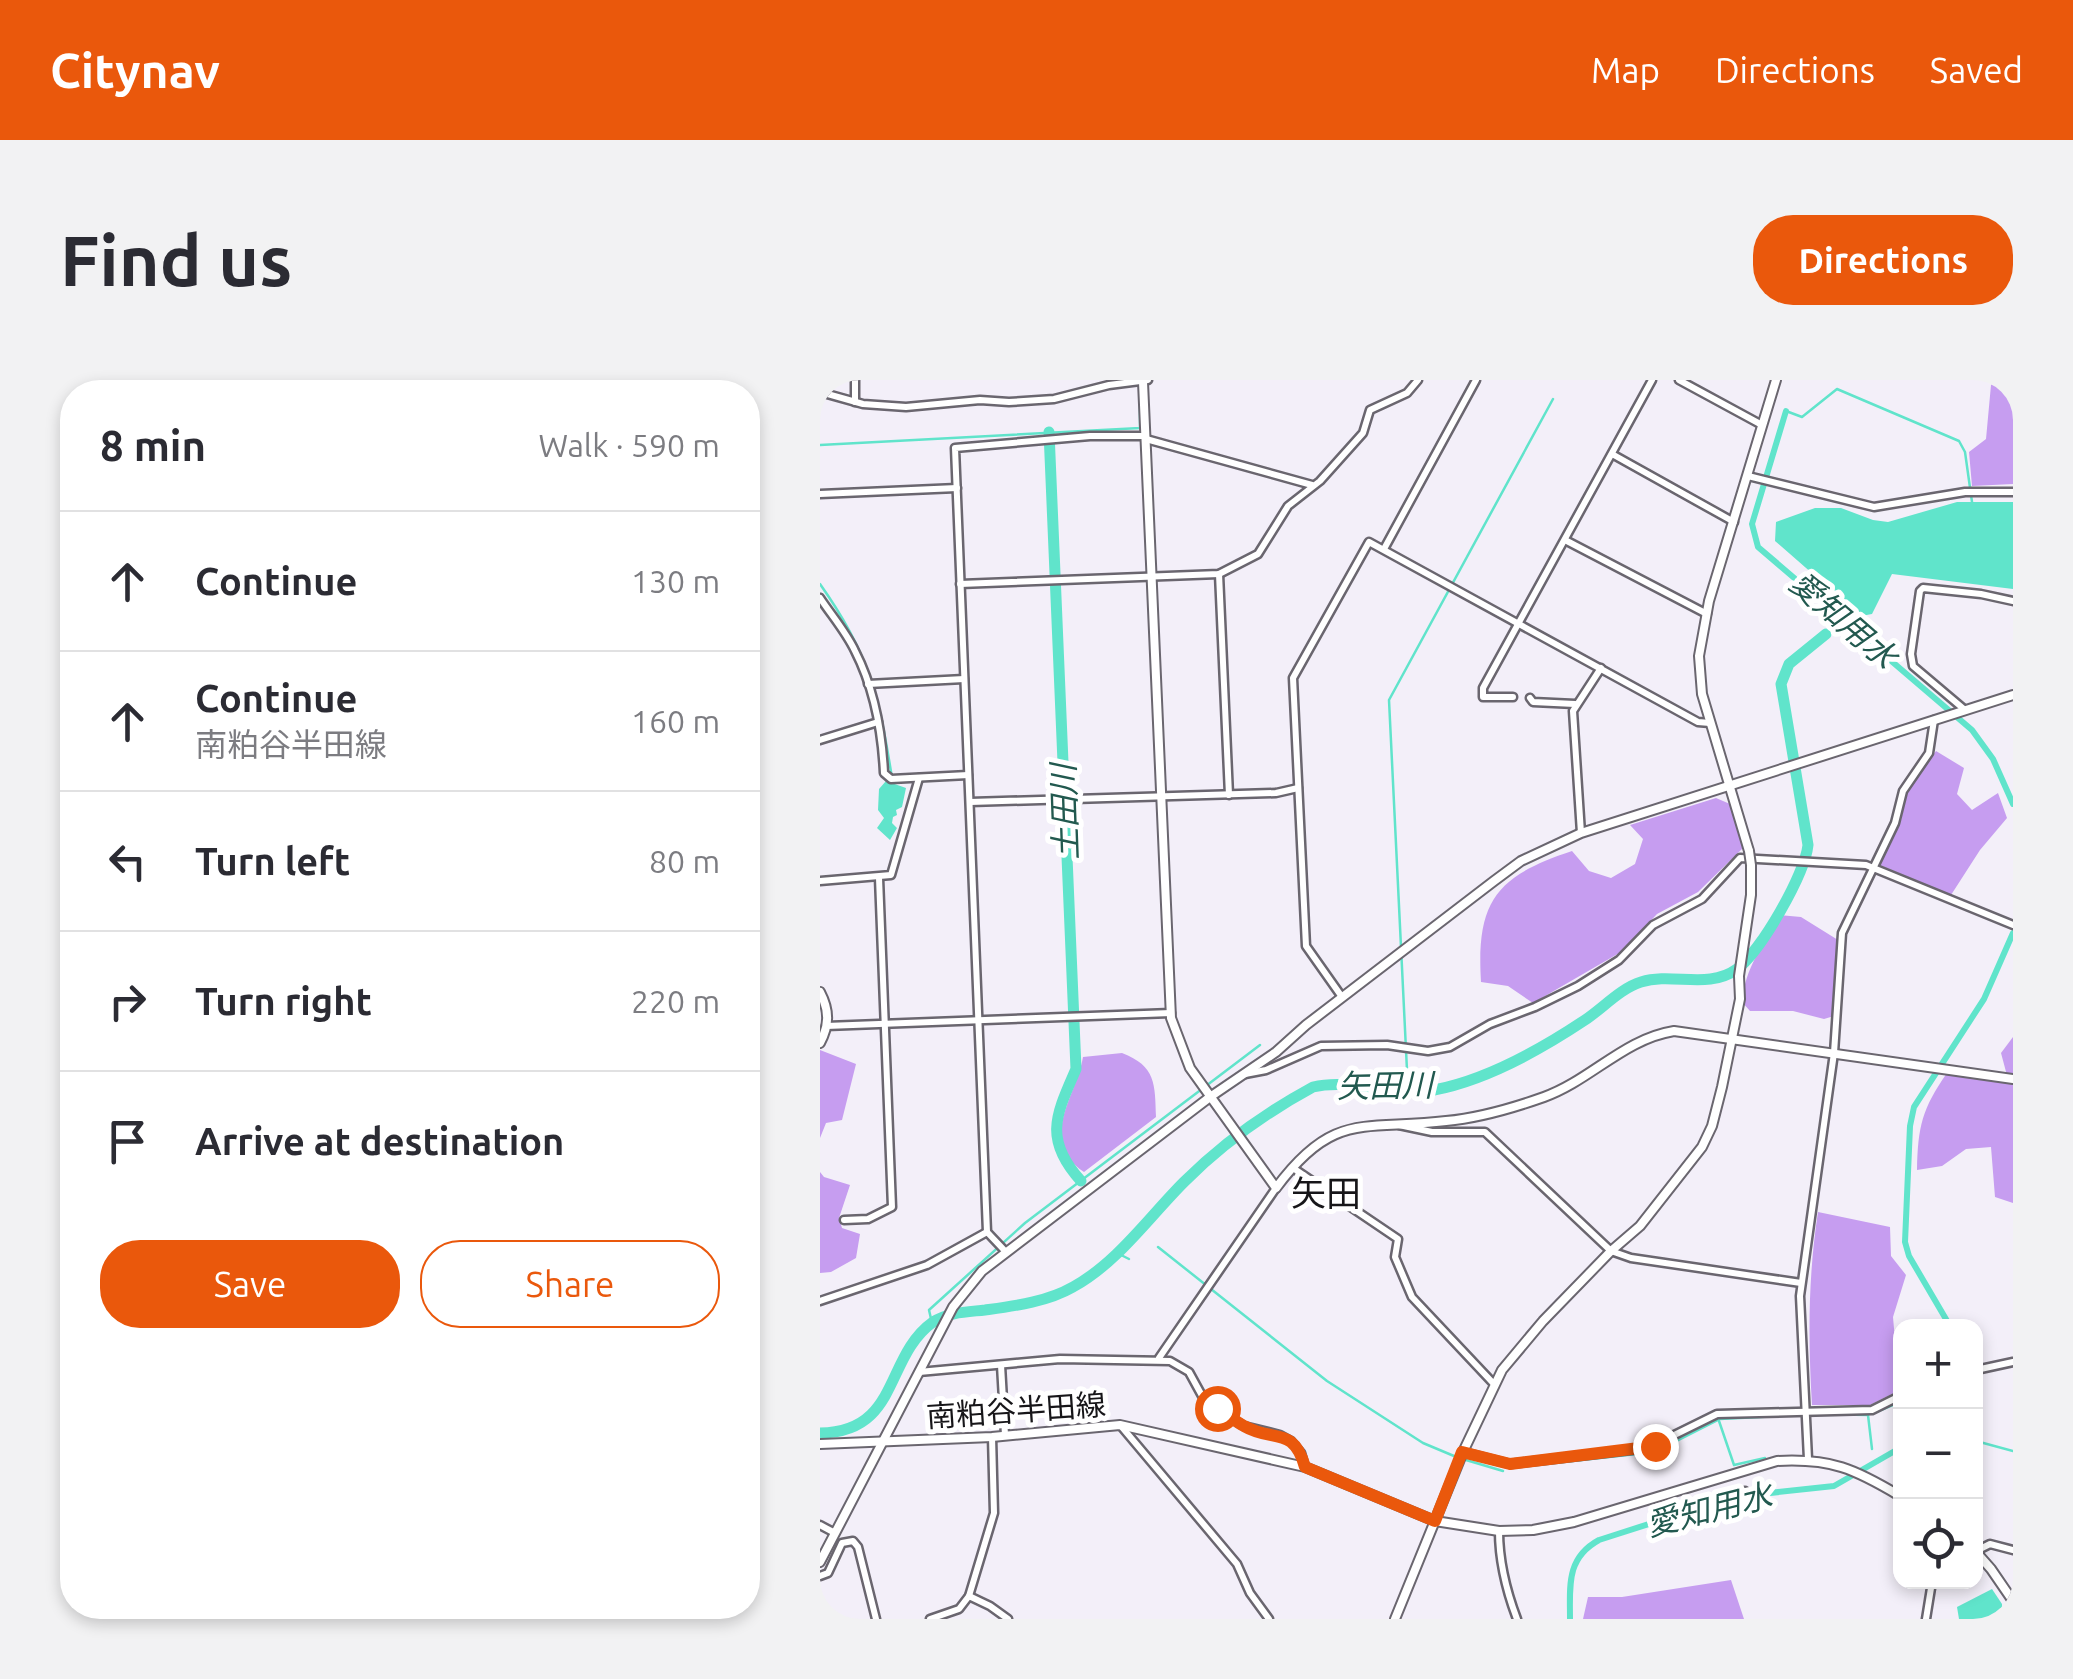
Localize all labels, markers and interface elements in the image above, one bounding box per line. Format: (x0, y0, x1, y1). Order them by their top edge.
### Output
text: Citynav (50, 43, 220, 97)
text: Map (1591, 50, 1660, 90)
text: Directions (1715, 50, 1875, 90)
text: Saved (1930, 50, 2023, 90)
button: Directions (1753, 215, 2013, 305)
text: Find us (60, 221, 292, 299)
text: 8 min (100, 422, 206, 469)
text: Walk · 590 m (538, 427, 720, 463)
icon: ahead (100, 554, 155, 609)
text: Continue (195, 560, 357, 602)
text: 130 m (631, 563, 720, 599)
water label: 愛知用水 (1784, 564, 1906, 677)
text: Continue (195, 677, 357, 719)
icon: ahead (100, 694, 155, 749)
text: 160 m (631, 703, 720, 739)
text: 南粕谷半田線 (195, 726, 387, 762)
water label: 土田川 (1044, 760, 1084, 861)
icon: left (100, 834, 155, 889)
text: Turn left (195, 840, 350, 882)
text: 80 m (649, 843, 720, 879)
icon: right (100, 974, 155, 1029)
text: Turn right (195, 980, 372, 1022)
text: 220 m (631, 983, 720, 1019)
water label: 矢田川 (1337, 1066, 1436, 1104)
icon: arrive (100, 1114, 155, 1169)
text: Arrive at destination (195, 1120, 564, 1162)
district label: 矢田 (1291, 1173, 1361, 1213)
button: Save (100, 1240, 400, 1328)
button: Share (420, 1240, 720, 1328)
map controls (1893, 1319, 1983, 1589)
button: + (1893, 1319, 1983, 1409)
route start (1195, 1386, 1241, 1432)
street label: 南粕谷半田線 (925, 1387, 1107, 1433)
button: − (1893, 1409, 1983, 1499)
route end (1633, 1424, 1679, 1470)
water label: 愛知用水 (1642, 1475, 1778, 1542)
button: locate (1893, 1499, 1983, 1589)

